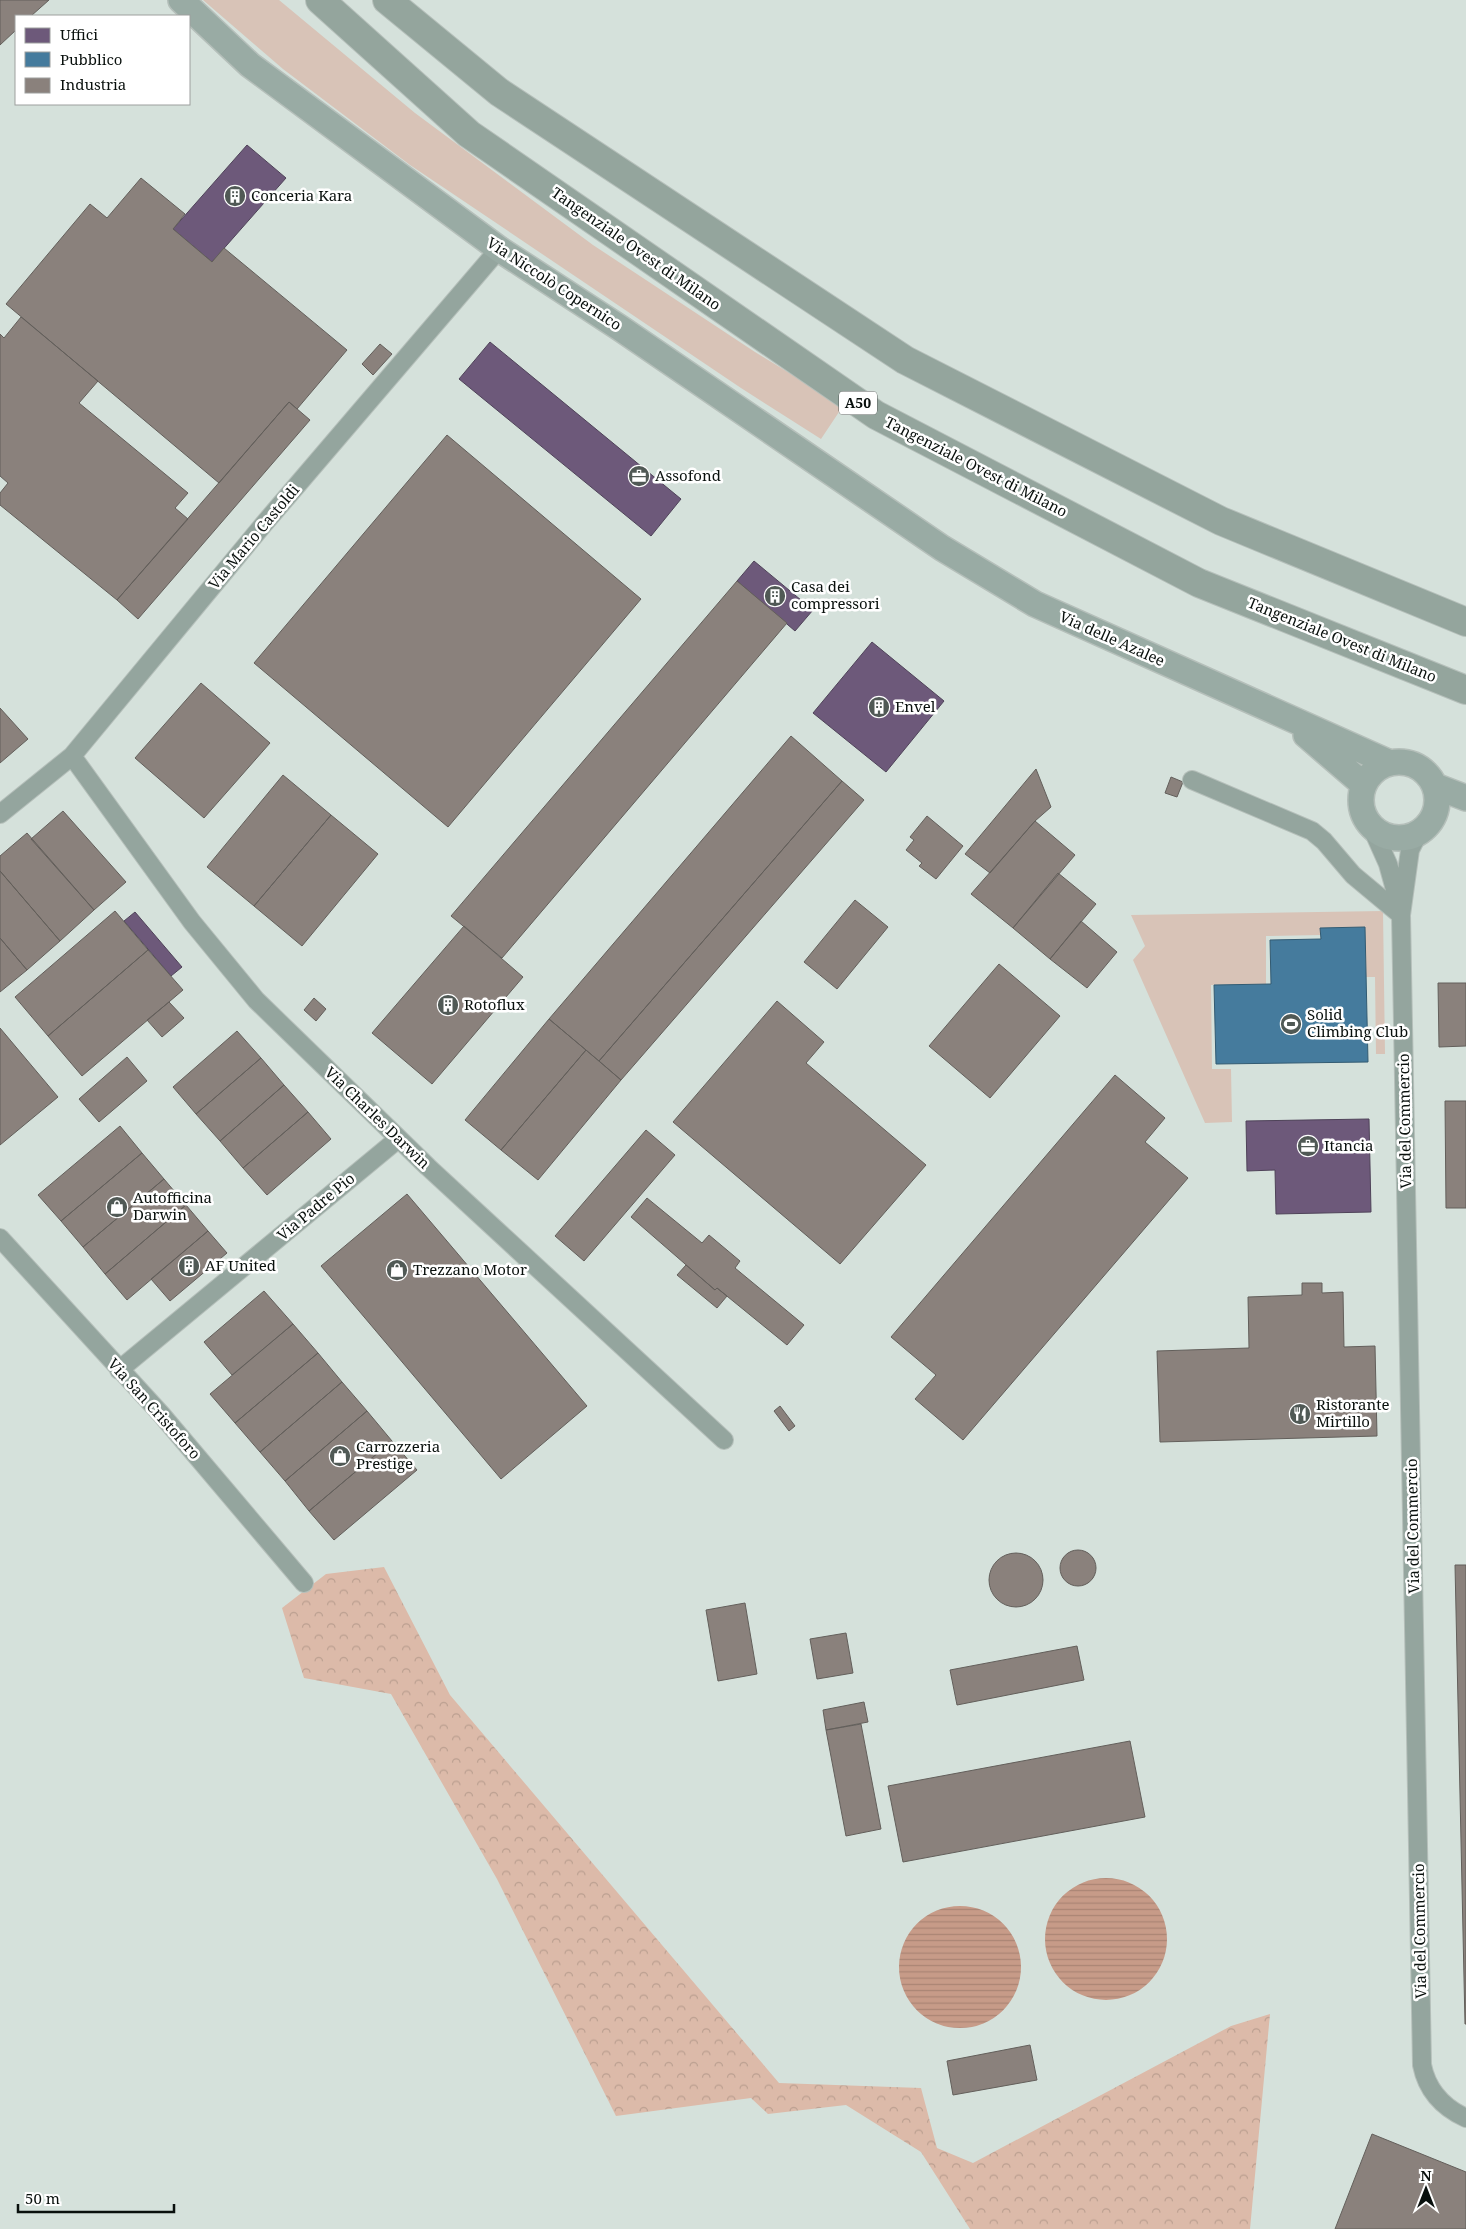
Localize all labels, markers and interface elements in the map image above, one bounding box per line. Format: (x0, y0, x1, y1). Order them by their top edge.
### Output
legend (15, 15, 190, 105)
text: Uffici (60, 24, 98, 44)
text: Pubblico (60, 49, 123, 69)
text: Industria (60, 74, 126, 94)
street label: Tangenziale Ovest di Milano (548, 182, 725, 314)
building icon: Conceria Kara (223, 184, 247, 208)
place label: Conceria Kara (251, 185, 352, 205)
street label: Via Niccolò Copernico (483, 232, 626, 334)
road number: A50 (839, 392, 877, 414)
street label: Tangenziale Ovest di Milano (882, 411, 1071, 521)
office icon: Assofond (627, 464, 651, 488)
place label: Assofond (655, 465, 721, 485)
street label: Via Mario Castoldi (203, 480, 303, 593)
place label: Casa dei compressori (791, 576, 880, 613)
building icon: Casa dei compressori (763, 584, 787, 608)
street label: Tangenziale Ovest di Milano (1245, 592, 1440, 686)
street label: Via delle Azalee (1057, 606, 1168, 670)
building icon: Envel (867, 695, 891, 719)
place label: Envel (895, 696, 936, 716)
building icon: Rotoflux (436, 993, 460, 1017)
place label: Rotoflux (464, 994, 525, 1014)
place label: Solid Climbing Club (1307, 1004, 1408, 1041)
sports icon: Solid Climbing Club (1279, 1012, 1303, 1036)
street label: Via del Commercio (1393, 1053, 1415, 1189)
street label: Via Charles Darwin (321, 1062, 435, 1173)
office icon: Itancia (1296, 1134, 1320, 1158)
place label: Itancia (1324, 1135, 1374, 1155)
street label: Via Padre Pio (272, 1168, 358, 1245)
place label: Autofficina Darwin (133, 1187, 212, 1224)
shop icon: Autofficina Darwin (105, 1195, 129, 1219)
building icon: AF United (177, 1254, 201, 1278)
place label: AF United (205, 1255, 276, 1275)
shop icon: Trezzano Motor (385, 1258, 409, 1282)
place label: Trezzano Motor (413, 1259, 527, 1279)
street label: Via San Cristoforo (104, 1354, 205, 1463)
place label: Ristorante Mirtillo (1316, 1394, 1390, 1431)
restaurant icon: Ristorante Mirtillo (1288, 1402, 1312, 1426)
place label: Carrozzeria Prestige (356, 1436, 440, 1473)
shop icon: Carrozzeria Prestige (328, 1444, 352, 1468)
street label: Via del Commercio (1401, 1458, 1423, 1594)
street label: Via del Commercio (1408, 1863, 1430, 1999)
north arrow (1401, 2164, 1451, 2214)
text: N (1420, 2166, 1432, 2185)
scale bar (18, 2182, 174, 2214)
text: 50 m (25, 2188, 60, 2208)

